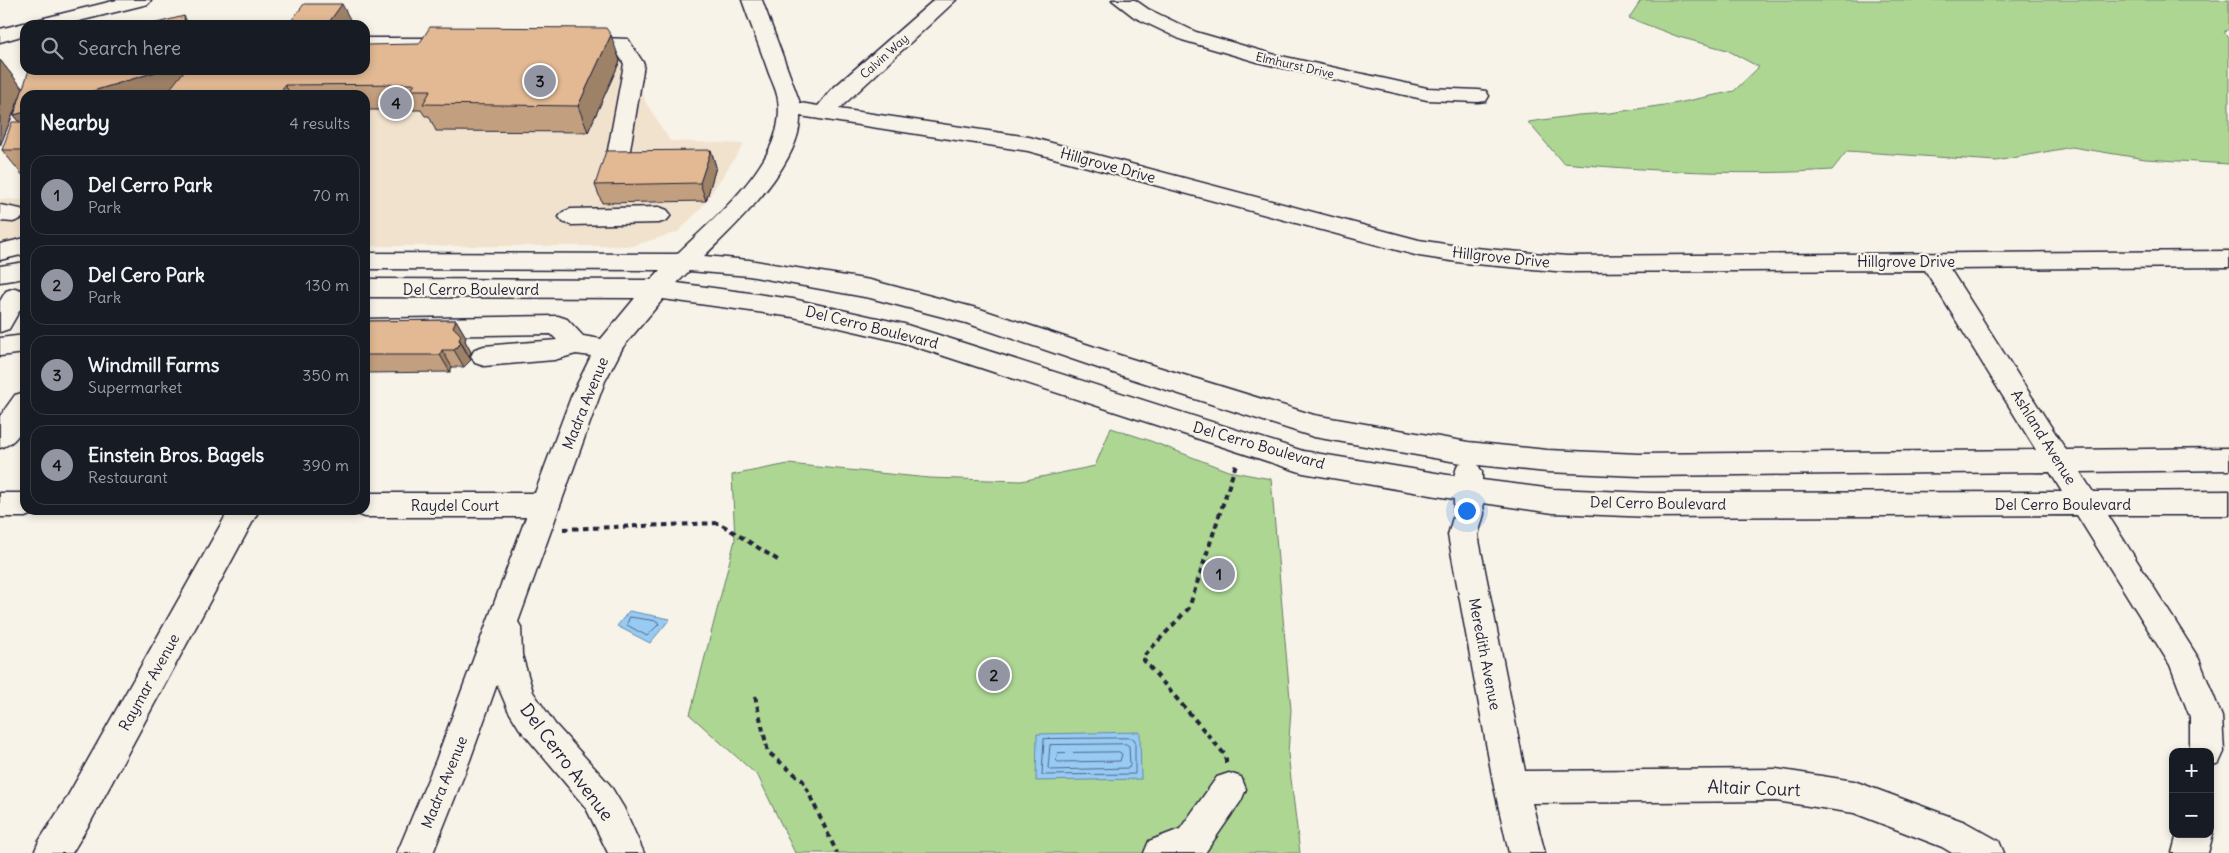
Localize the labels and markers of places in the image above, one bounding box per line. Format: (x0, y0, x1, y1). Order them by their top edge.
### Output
pin: 3 (524, 62, 556, 100)
pin: 4 (380, 84, 412, 122)
pin: 1 (1203, 555, 1235, 593)
pin: 2 (978, 656, 1010, 694)

